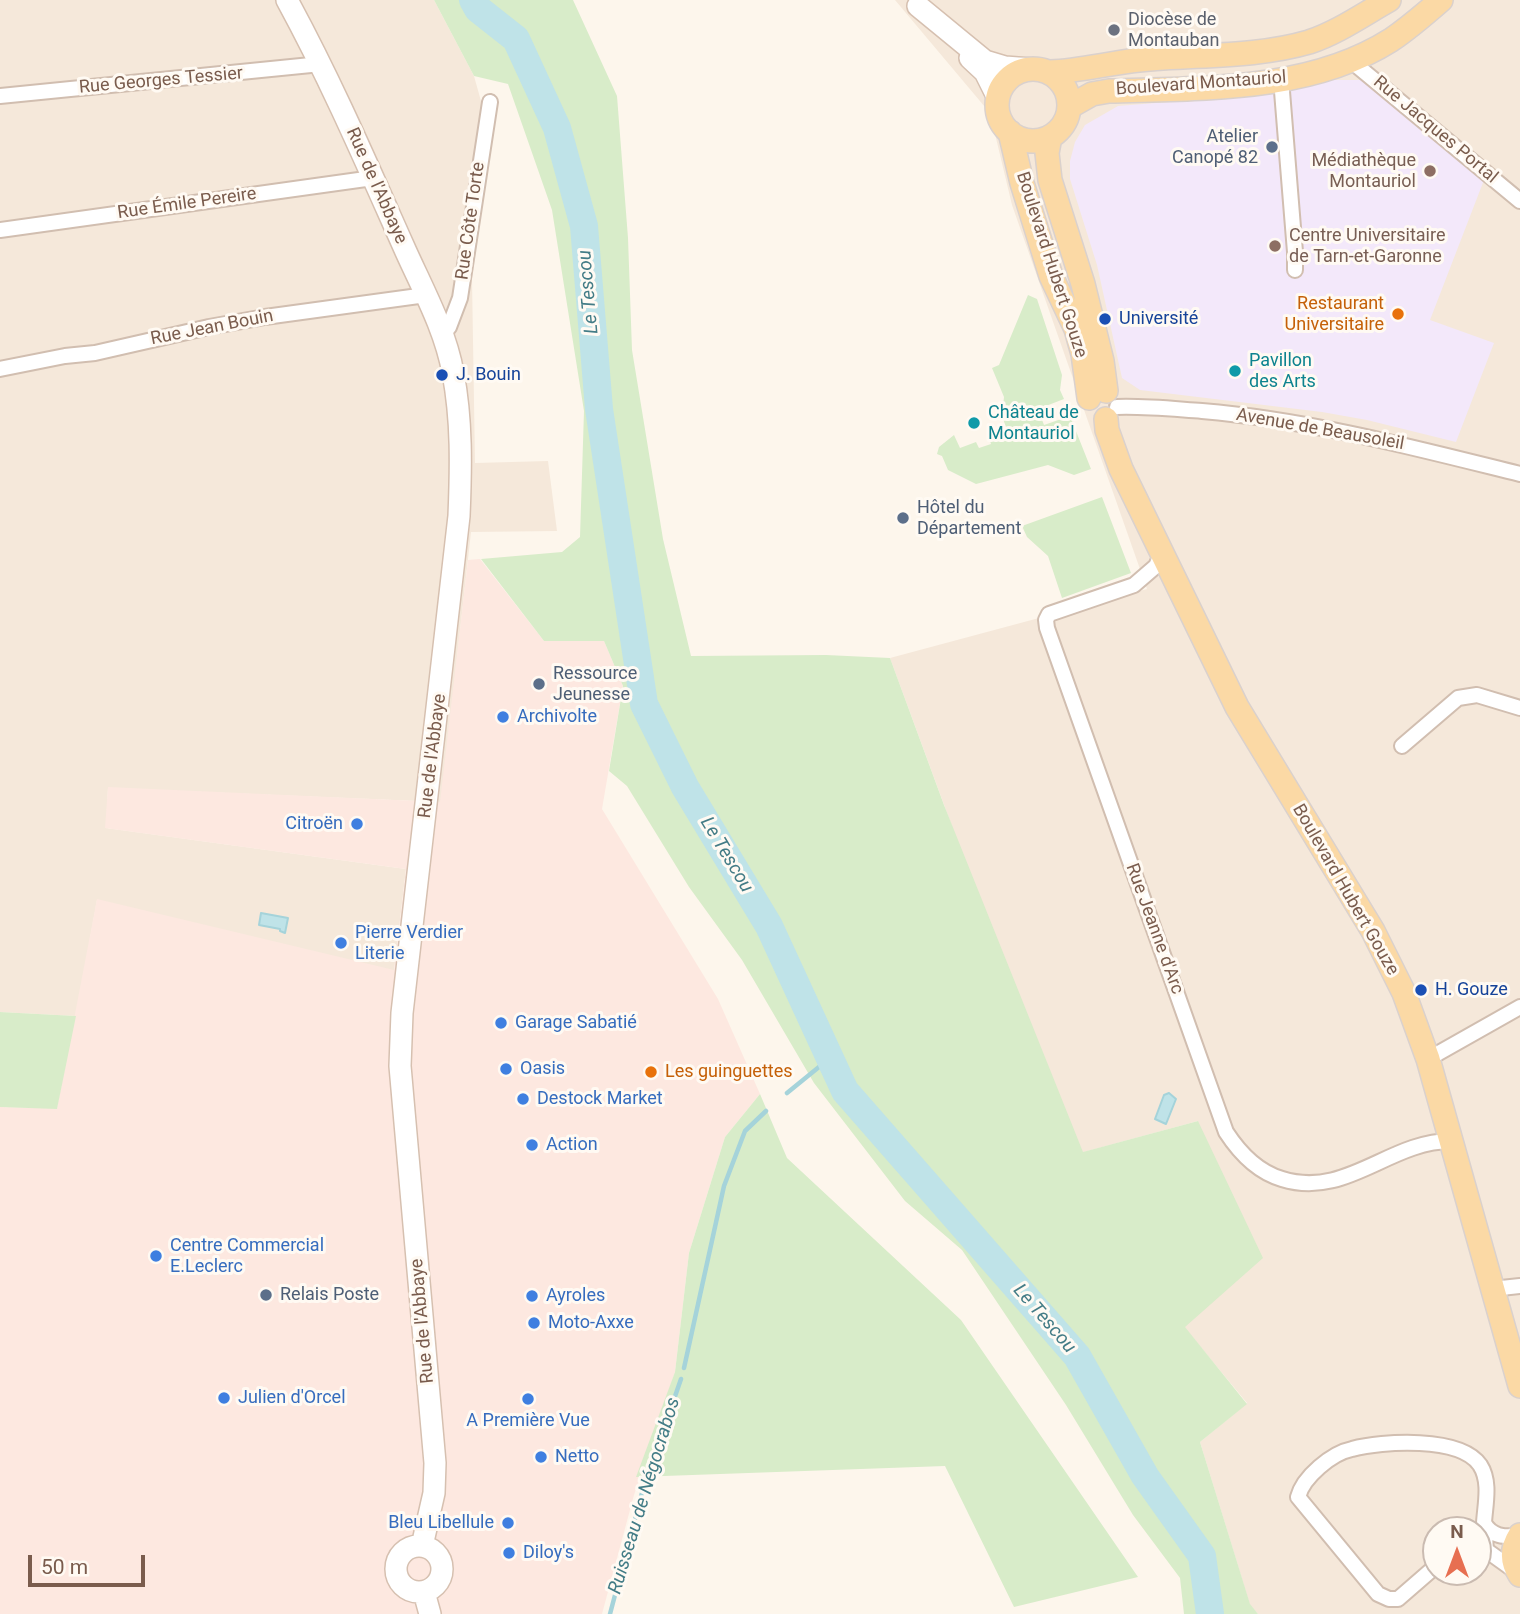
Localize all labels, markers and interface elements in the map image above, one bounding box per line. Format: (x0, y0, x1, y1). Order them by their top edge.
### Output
place label: Diocèse de Montauban (1128, 9, 1219, 52)
marker: Diocèse de Montauban (1106, 22, 1122, 38)
street label: Rue Georges Tessier (78, 63, 244, 99)
street label: Boulevard Montauriol (1115, 67, 1287, 101)
street label: Rue Jacques Portal (1368, 72, 1502, 188)
street label: Rue de l'Abbaye (341, 124, 411, 248)
place label: Atelier Canopé 82 (1172, 126, 1258, 168)
marker: Atelier Canopé 82 (1264, 139, 1280, 155)
place label: Médiathèque Montauriol (1311, 150, 1416, 192)
street label: Rue Côte Torte (452, 161, 490, 281)
marker: Médiathèque Montauriol (1422, 163, 1438, 179)
street label: Boulevard Hubert Gouze (1011, 169, 1091, 361)
street label: Rue Émile Pereire (116, 184, 258, 224)
place label: Centre Universitaire de Tarn-et-Garonne (1289, 225, 1445, 268)
marker: Centre Universitaire de Tarn-et-Garonne (1267, 238, 1283, 254)
water label: Le Tescou (574, 249, 604, 335)
place label: Restaurant Universitaire (1285, 293, 1384, 336)
street label: Rue Jean Bouin (149, 306, 275, 350)
marker: Restaurant Universitaire (1390, 306, 1406, 322)
place label: Université (1119, 308, 1198, 330)
marker: Université (1097, 311, 1113, 327)
place label: Pavillon des Arts (1249, 350, 1316, 392)
marker: Pavillon des Arts (1227, 363, 1243, 379)
place label: J. Bouin (456, 364, 521, 386)
marker: J. Bouin (434, 367, 450, 383)
place label: Château de Montauriol (988, 402, 1079, 444)
street label: Avenue de Beausoleil (1234, 405, 1406, 455)
marker: Château de Montauriol (966, 415, 982, 431)
place label: Hôtel du Département (917, 497, 1021, 540)
marker: Hôtel du Département (895, 510, 911, 526)
place label: Ressource Jeunesse (553, 663, 637, 706)
marker: Ressource Jeunesse (531, 676, 547, 692)
street label: Rue de l'Abbaye (415, 693, 451, 819)
place label: Archivolte (517, 706, 597, 728)
marker: Archivolte (495, 709, 511, 725)
street label: Boulevard Hubert Gouze (1287, 800, 1403, 980)
place label: Citroën (285, 813, 343, 835)
water label: Le Tescou (695, 813, 757, 897)
marker: Citroën (349, 816, 365, 832)
street label: Rue Jeanne d'Arc (1120, 861, 1188, 997)
place label: Pierre Verdier Literie (355, 922, 463, 964)
marker: Pierre Verdier Literie (333, 935, 349, 951)
place label: H. Gouze (1435, 979, 1508, 1001)
marker: H. Gouze (1413, 982, 1429, 998)
place label: Garage Sabatié (515, 1012, 637, 1034)
marker: Garage Sabatié (493, 1015, 509, 1031)
place label: Oasis (520, 1058, 565, 1080)
marker: Oasis (498, 1061, 514, 1077)
place label: Les guinguettes (665, 1061, 793, 1083)
marker: Les guinguettes (643, 1064, 659, 1080)
place label: Destock Market (537, 1088, 663, 1110)
marker: Destock Market (515, 1091, 531, 1107)
place label: Action (546, 1134, 598, 1156)
marker: Action (524, 1137, 540, 1153)
place label: Centre Commercial E.Leclerc (170, 1235, 324, 1278)
marker: Centre Commercial E.Leclerc (148, 1248, 164, 1264)
street label: Rue de l'Abbaye (407, 1258, 439, 1384)
water label: Le Tescou (1008, 1280, 1080, 1358)
place label: Relais Poste (280, 1284, 379, 1306)
place label: Ayroles (546, 1285, 605, 1307)
marker: Relais Poste (258, 1287, 274, 1303)
marker: Ayroles (524, 1288, 540, 1304)
place label: Moto-Axxe (548, 1312, 634, 1334)
marker: Moto-Axxe (526, 1315, 542, 1331)
place label: Julien d'Orcel (238, 1387, 346, 1409)
marker: Julien d'Orcel (216, 1390, 232, 1406)
marker: A Première Vue (520, 1391, 536, 1407)
water label: Ruisseau de Négocrabos (604, 1395, 686, 1597)
place label: A Première Vue (466, 1410, 590, 1432)
place label: Netto (555, 1446, 599, 1468)
marker: Netto (533, 1449, 549, 1465)
place label: Bleu Libellule (388, 1512, 494, 1534)
marker: Bleu Libellule (500, 1515, 516, 1531)
north arrow (1422, 1516, 1492, 1586)
text: N (1450, 1520, 1464, 1543)
scale bar (32, 1540, 149, 1584)
place label: Diloy's (523, 1542, 574, 1564)
marker: Diloy's (501, 1545, 517, 1561)
text: 50 m (41, 1555, 88, 1579)

